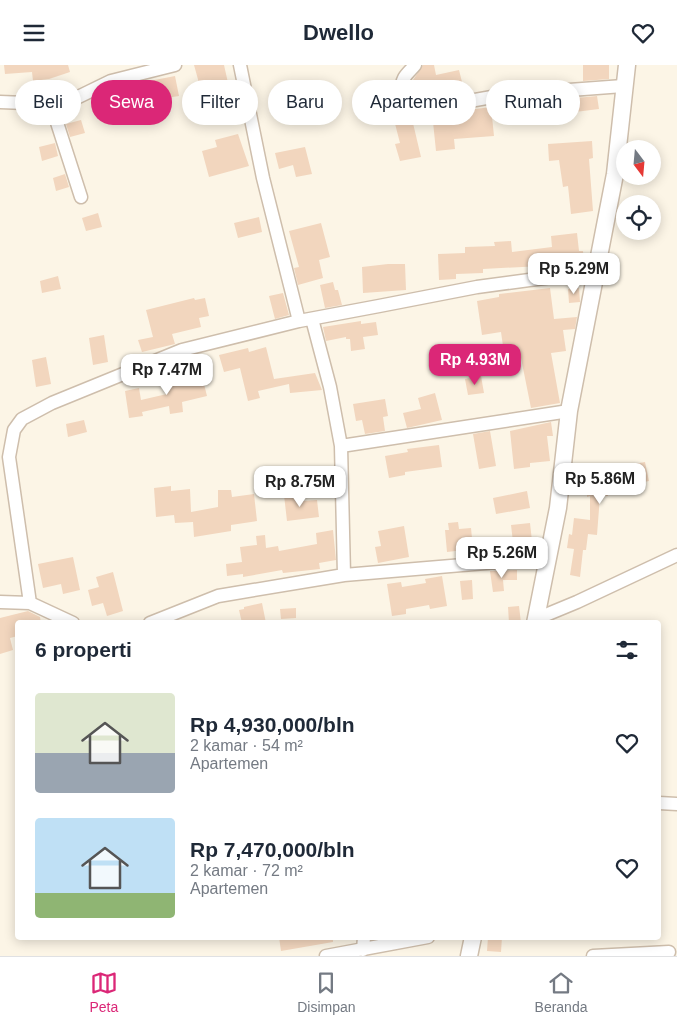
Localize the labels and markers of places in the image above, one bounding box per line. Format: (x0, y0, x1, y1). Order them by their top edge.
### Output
pin: Rp 5.29M (522, 253, 626, 295)
pin: Rp 4.93M (423, 343, 527, 386)
pin: Rp 7.47M (115, 353, 219, 396)
pin: Rp 5.86M (548, 463, 652, 505)
pin: Rp 8.75M (248, 465, 352, 508)
pin: Rp 5.26M (450, 537, 554, 579)

